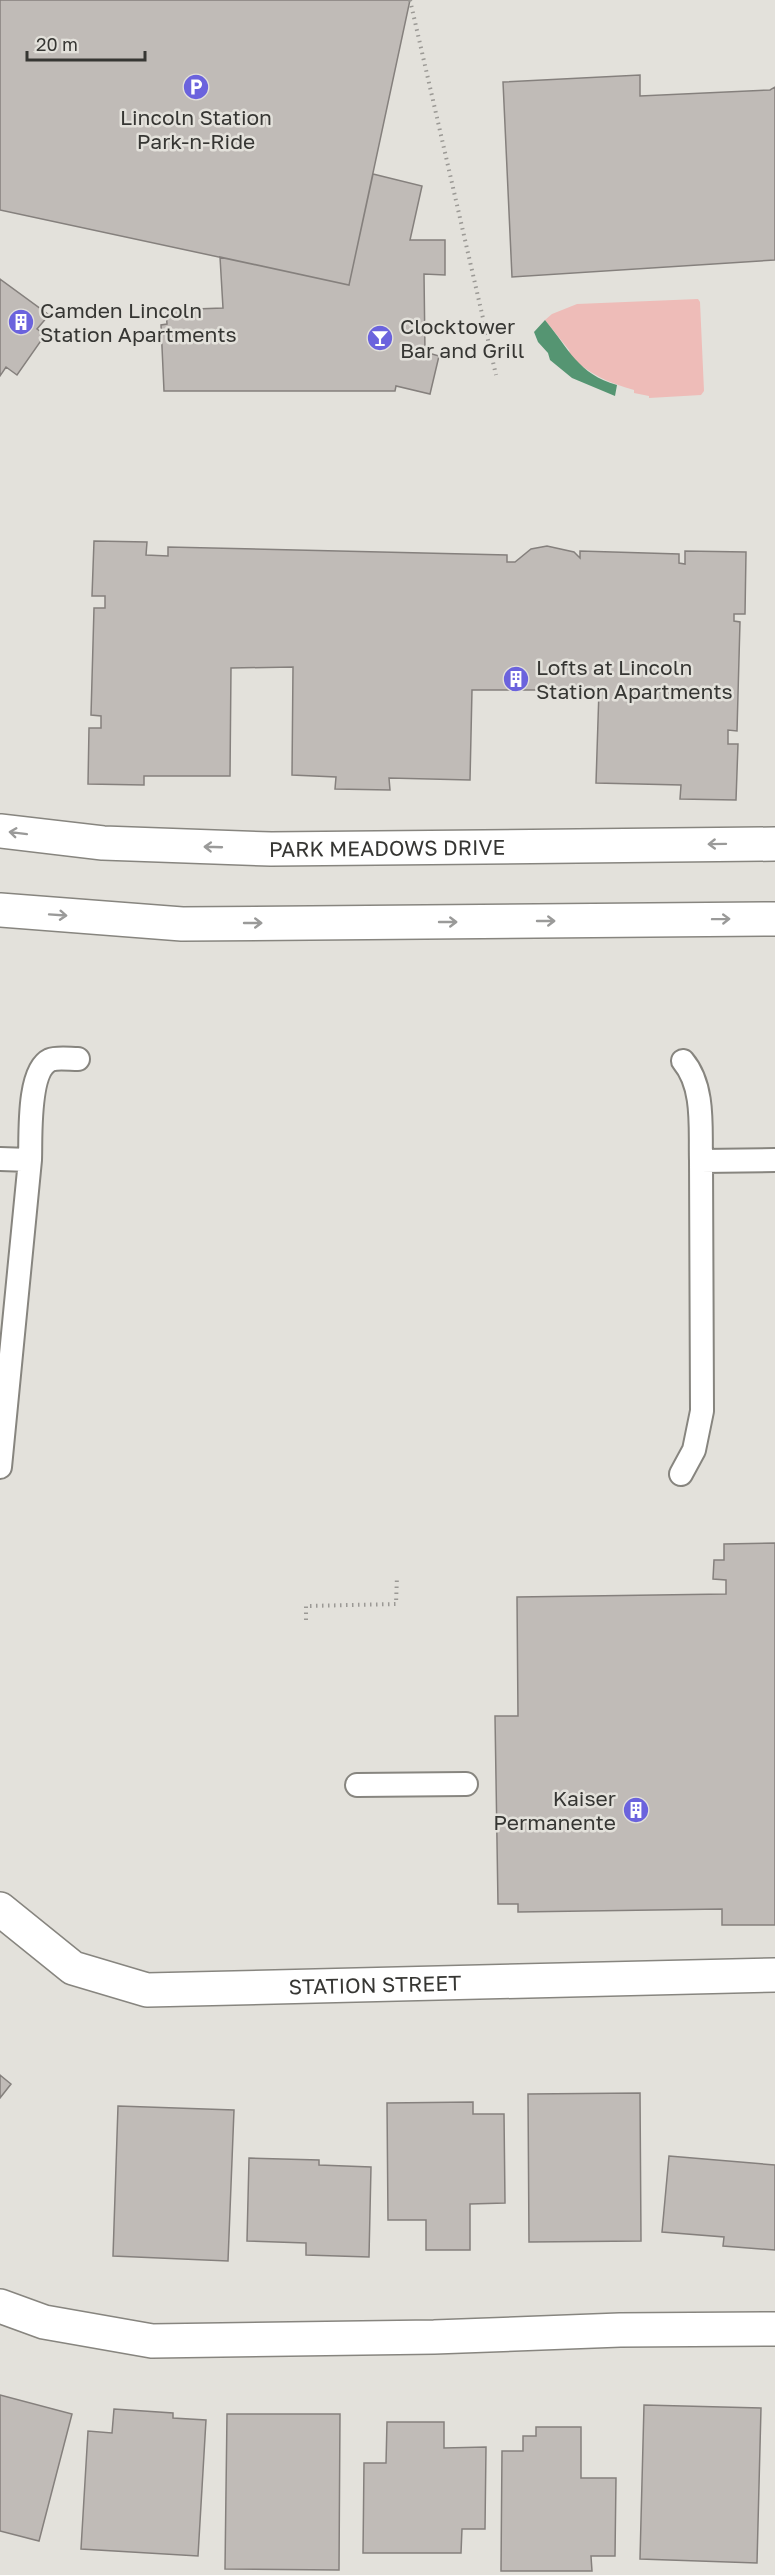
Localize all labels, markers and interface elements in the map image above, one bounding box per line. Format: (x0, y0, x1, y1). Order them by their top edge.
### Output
scale bar (27, 24, 146, 62)
text: 20 m (36, 33, 78, 55)
parking icon: Lincoln Station Park-n-Ride (181, 72, 211, 102)
place label: Lincoln Station Park-n-Ride (120, 104, 272, 154)
place label: Camden Lincoln Station Apartments (40, 297, 237, 347)
building icon: Camden Lincoln Station Apartments (6, 307, 36, 337)
place label: Clocktower Bar and Grill (400, 313, 524, 363)
bar icon: Clocktower Bar and Grill (365, 323, 395, 353)
place label: Lofts at Lincoln Station Apartments (536, 654, 733, 704)
building icon: Lofts at Lincoln Station Apartments (501, 664, 531, 694)
one-way arrow (9, 827, 29, 838)
street label: PARK MEADOWS DRIVE (269, 834, 505, 862)
one-way arrow (707, 838, 727, 850)
one-way arrow (203, 841, 223, 853)
one-way arrow (48, 910, 68, 921)
one-way arrow (711, 913, 731, 925)
one-way arrow (535, 915, 555, 927)
one-way arrow (437, 916, 457, 928)
one-way arrow (242, 917, 262, 929)
place label: Kaiser Permanente (493, 1785, 616, 1835)
building icon: Kaiser Permanente (621, 1795, 651, 1825)
street label: STATION STREET (288, 1969, 462, 2000)

